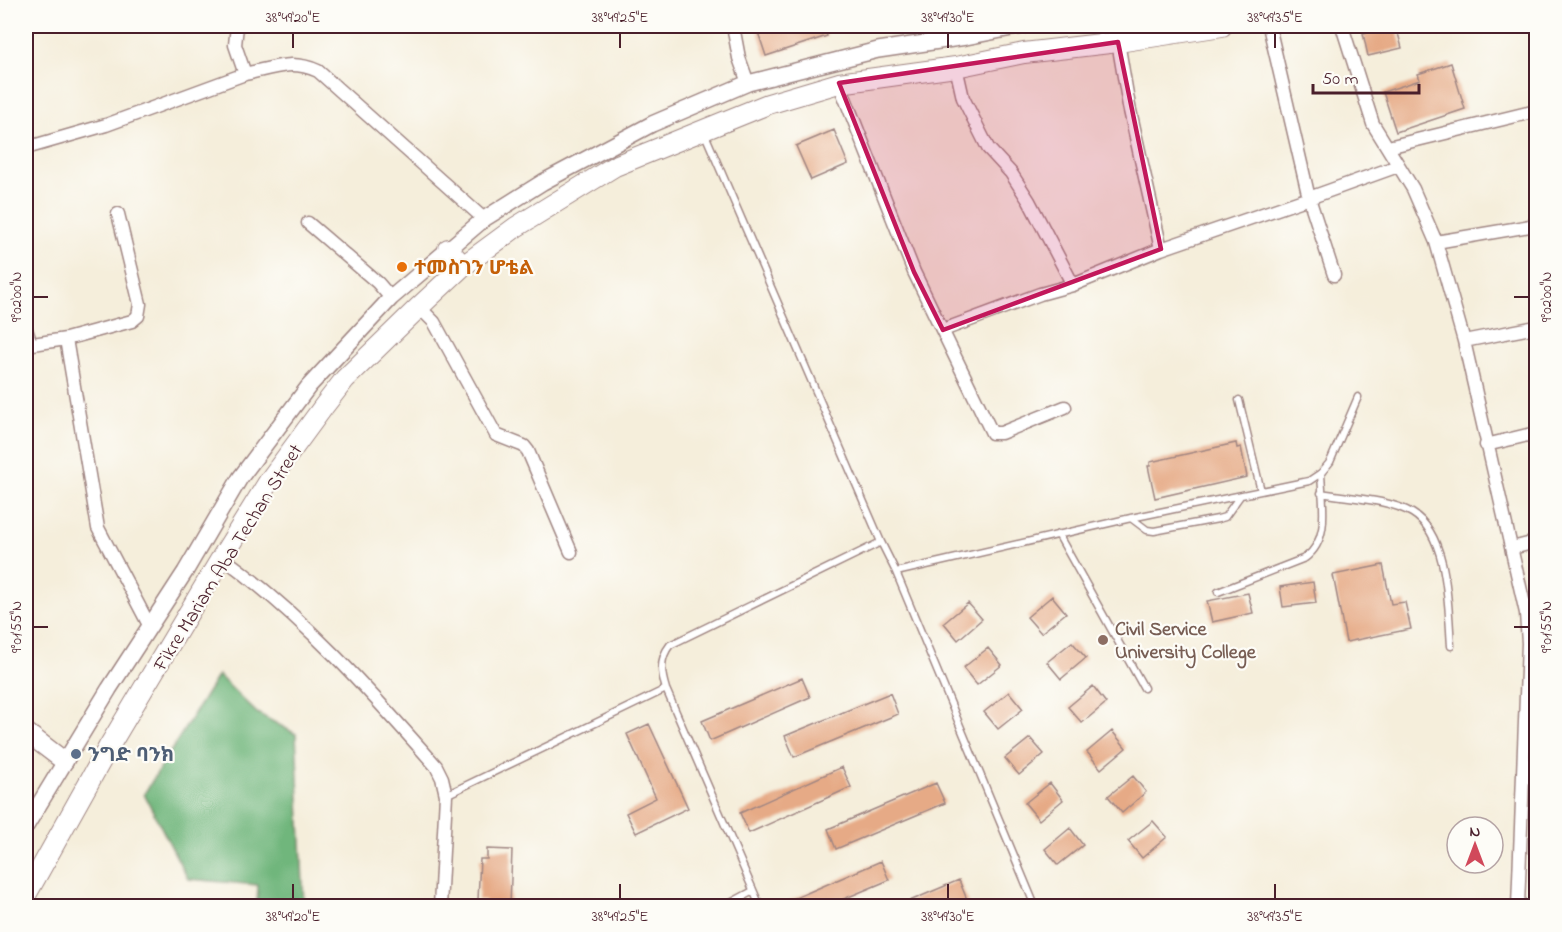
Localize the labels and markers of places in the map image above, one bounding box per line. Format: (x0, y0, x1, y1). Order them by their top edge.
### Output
place label: ተመስገን ሆቴል (414, 255, 534, 284)
marker: ተመስገን ሆቴል (395, 260, 409, 274)
place label: Civil Service University College (1115, 616, 1257, 669)
marker: Civil Service University College (1096, 633, 1110, 647)
place label: ንግድ ባንክ (88, 742, 174, 771)
marker: ንግድ ባንክ (69, 747, 83, 761)

